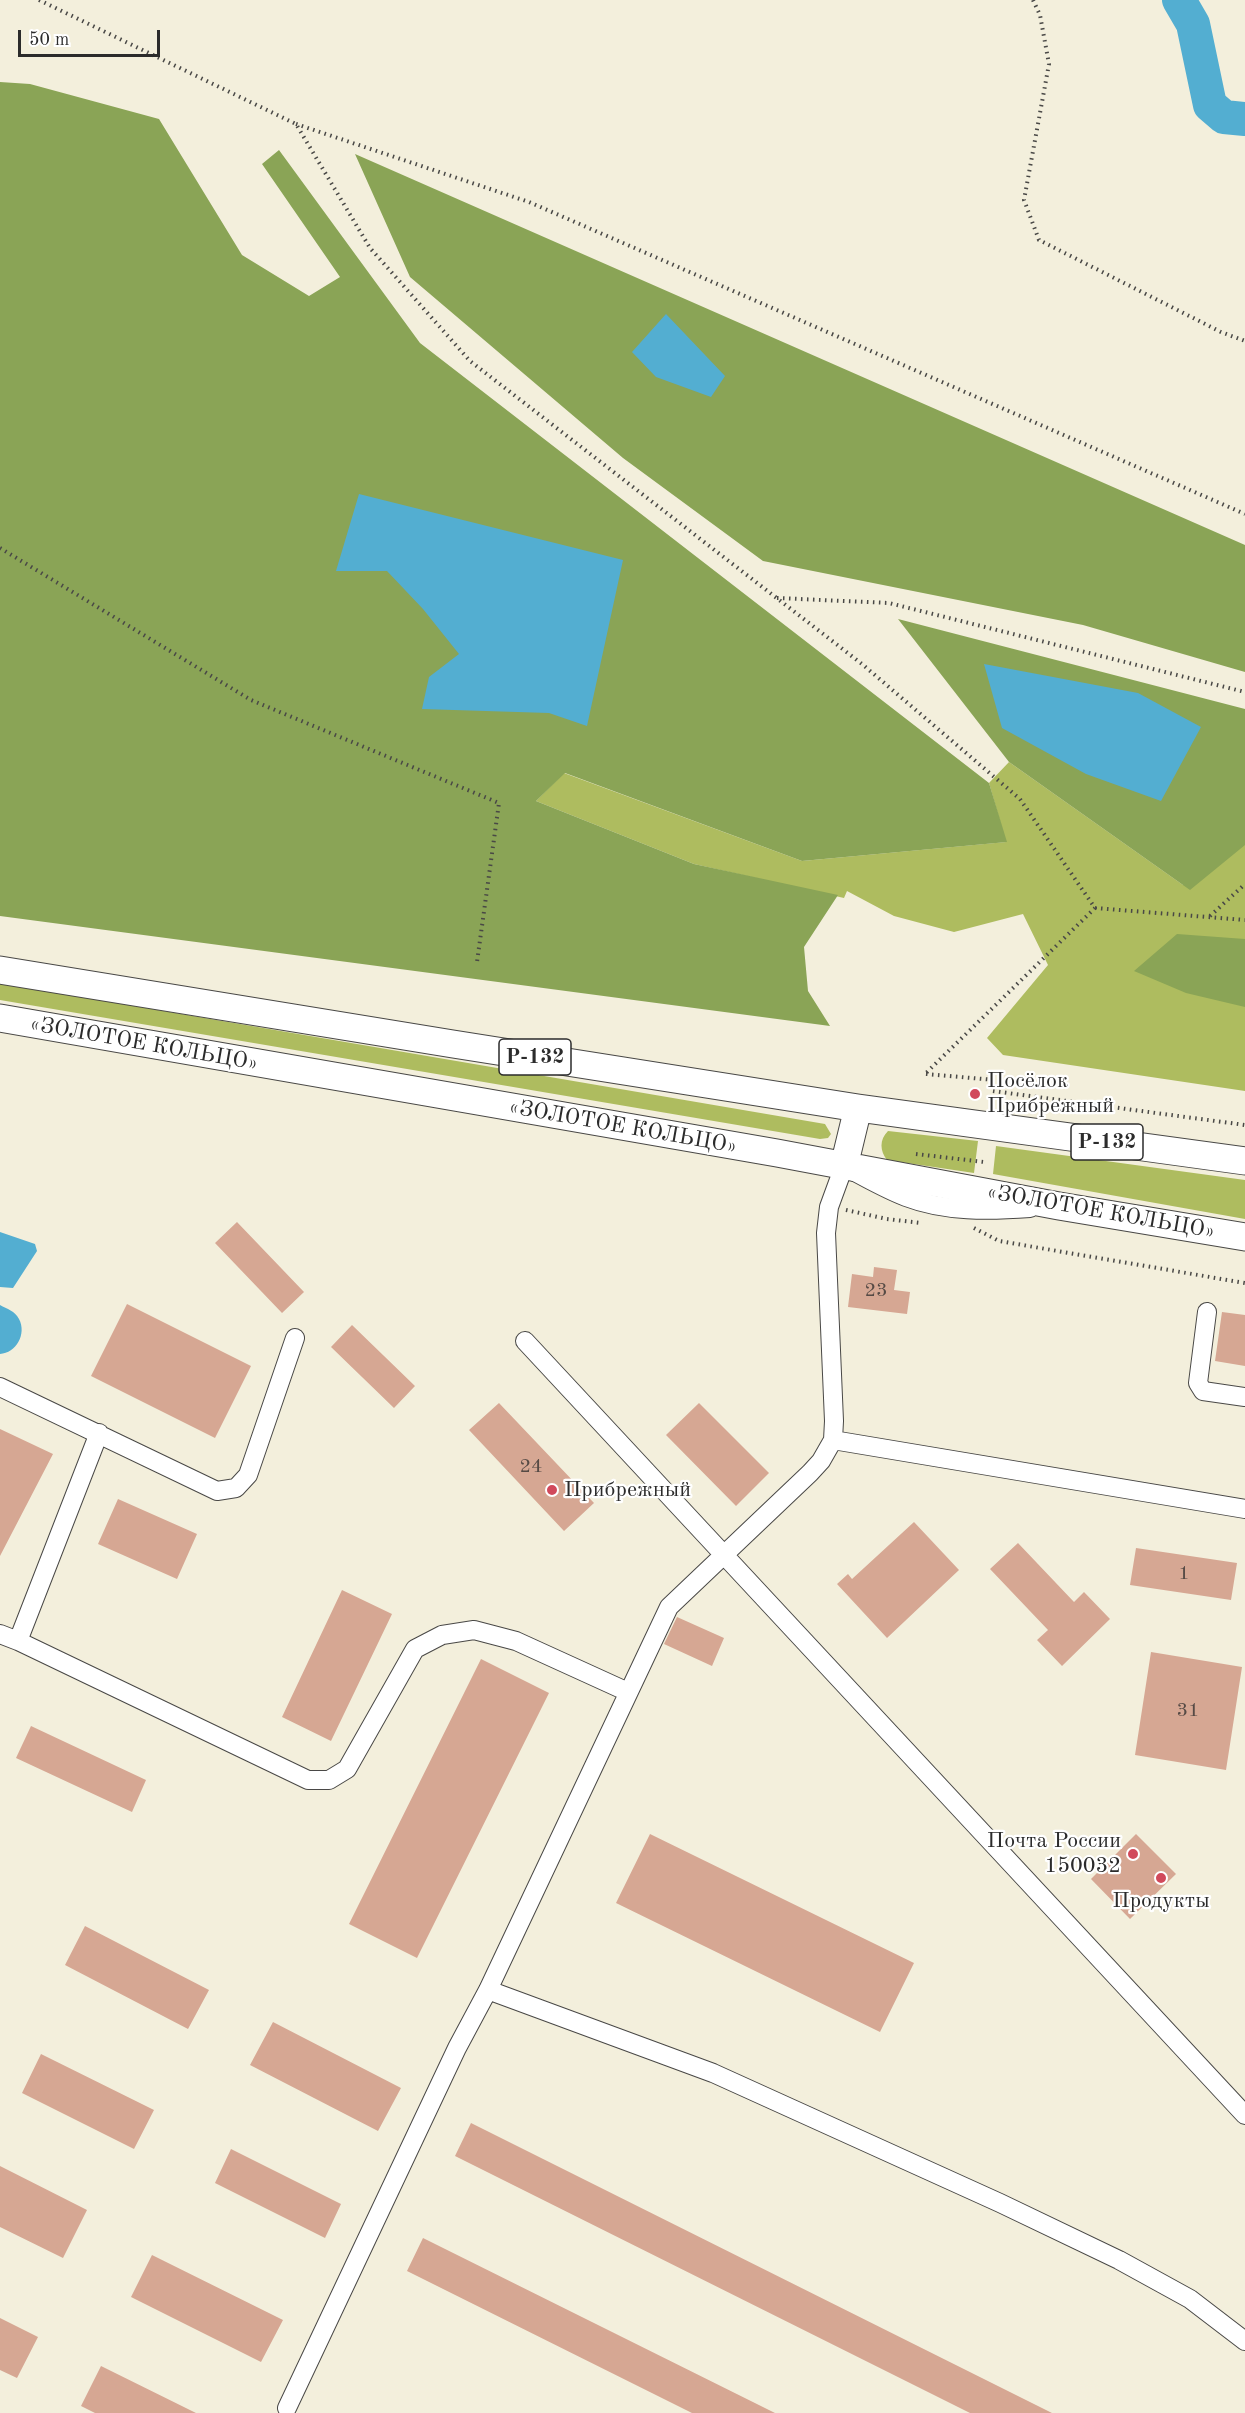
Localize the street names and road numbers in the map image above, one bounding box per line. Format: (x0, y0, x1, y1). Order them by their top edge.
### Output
street label: «ЗОЛОТОЕ КОЛЬЦО» (28, 1011, 260, 1077)
road number: Р-132 (499, 1039, 571, 1075)
street label: «ЗОЛОТОЕ КОЛЬЦО» (507, 1094, 739, 1160)
road number: Р-132 (1071, 1124, 1143, 1160)
street label: «ЗОЛОТОЕ КОЛЬЦО» (985, 1179, 1217, 1245)

